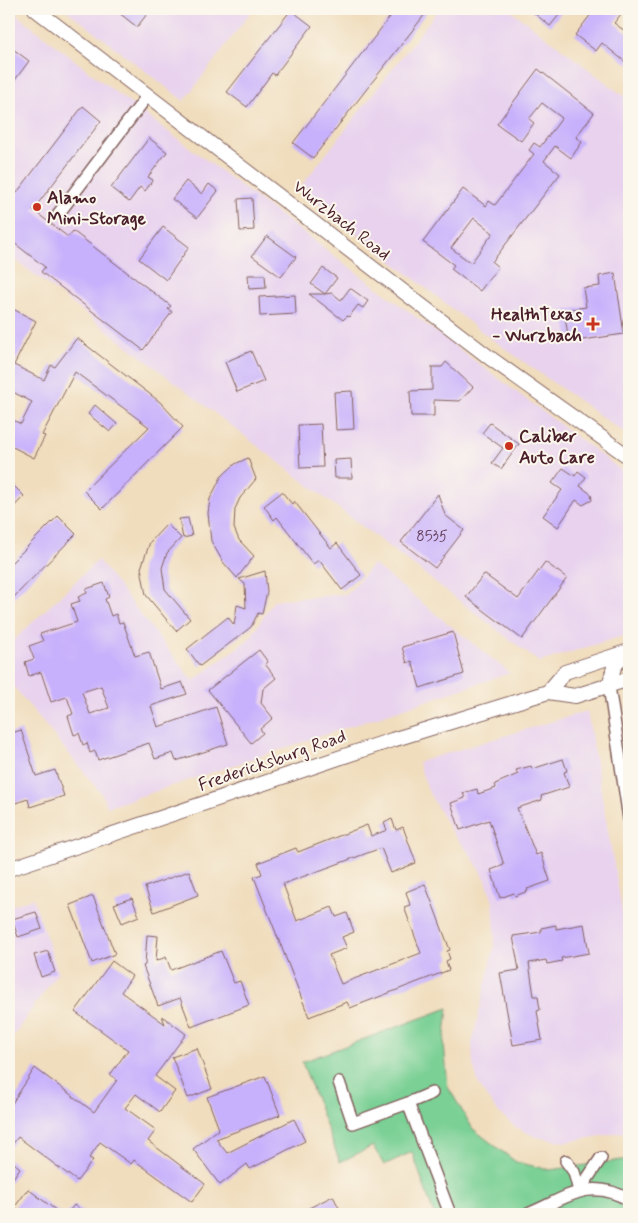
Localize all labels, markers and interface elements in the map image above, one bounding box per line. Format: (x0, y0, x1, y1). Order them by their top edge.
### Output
street label: Wurzbach Road (288, 175, 395, 267)
place label: Alamo Mini-Storage (47, 186, 147, 231)
marker: Alamo Mini-Storage (31, 201, 43, 213)
place label: HealthTexas - Wurzbach (491, 303, 582, 348)
marker: HealthTexas - Wurzbach (586, 317, 600, 331)
place label: Caliber Auto Care (519, 425, 595, 470)
marker: Caliber Auto Care (503, 440, 515, 452)
house number: 8535 (416, 527, 448, 547)
street label: Fredericksburg Road (195, 724, 349, 798)

